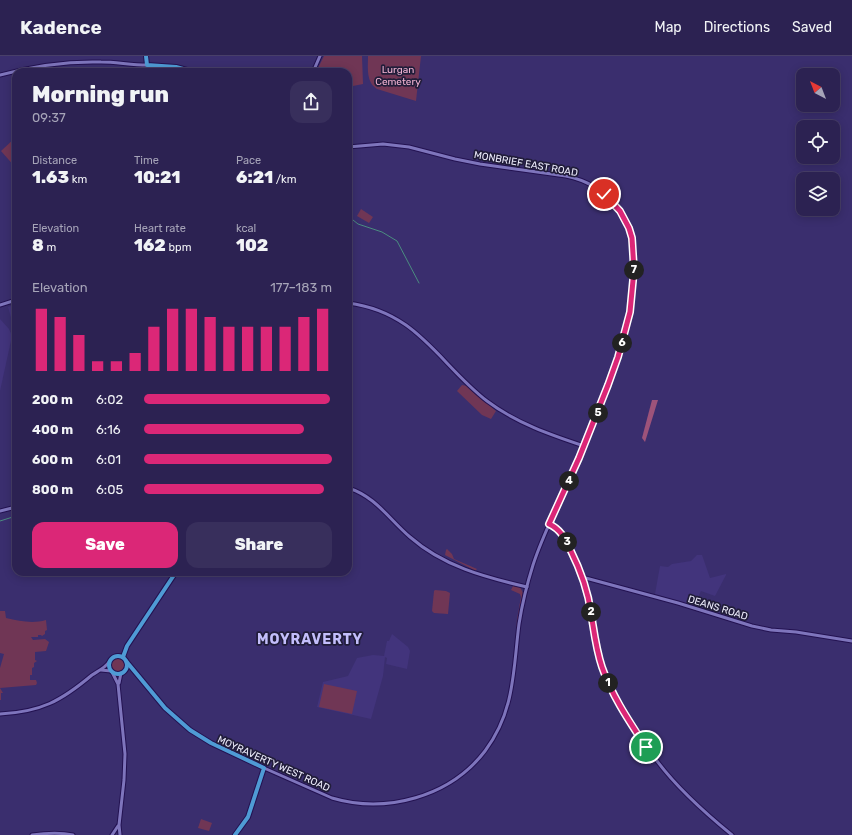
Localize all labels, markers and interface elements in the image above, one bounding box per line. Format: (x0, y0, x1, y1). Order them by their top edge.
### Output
text: Kadence (20, 16, 102, 39)
text: Map (655, 19, 682, 36)
text: Directions (704, 19, 770, 36)
text: Saved (792, 19, 832, 36)
park label: Lurgan Cemetery (375, 64, 421, 88)
north arrow (796, 68, 840, 112)
map controls (796, 68, 840, 216)
text: Morning run (32, 81, 169, 108)
button: share (290, 81, 332, 123)
text: 09:37 (32, 110, 66, 125)
button: locate (796, 120, 840, 164)
street label: MONBRIEF EAST ROAD (473, 149, 579, 179)
text: Distance (32, 154, 77, 167)
text: Time (134, 154, 159, 167)
text: Pace (236, 154, 261, 167)
text: 1.63 (32, 167, 69, 187)
text: 10:21 (134, 167, 181, 187)
text: 6:21 (236, 167, 273, 187)
button: layers (796, 172, 840, 216)
text: km (69, 173, 87, 186)
text: /km (273, 173, 297, 186)
pin (587, 177, 621, 211)
icon: check (593, 183, 615, 205)
text: Elevation (32, 222, 79, 235)
text: Heart rate (134, 222, 186, 235)
text: kcal (236, 222, 256, 235)
text: 8 (32, 235, 44, 255)
text: 162 (134, 235, 166, 255)
text: 102 (236, 235, 268, 255)
text: m (44, 241, 56, 254)
text: bpm (166, 241, 191, 254)
pin: 7 (624, 260, 644, 280)
text: 7 (631, 263, 637, 276)
text: Elevation (32, 280, 88, 295)
text: 177–183 m (270, 280, 332, 295)
pin: 6 (612, 333, 632, 353)
text: 6 (618, 336, 626, 349)
text: 200 m (32, 392, 73, 407)
text: 6:02 (96, 392, 123, 407)
pin: 5 (588, 403, 608, 423)
text: 5 (594, 406, 602, 419)
text: 400 m (32, 422, 73, 437)
text: 6:16 (96, 422, 121, 437)
text: 600 m (32, 452, 73, 467)
text: 6:01 (96, 452, 121, 467)
pin: 4 (559, 471, 579, 491)
text: 4 (565, 474, 573, 487)
text: 800 m (32, 482, 73, 497)
text: 6:05 (96, 482, 123, 497)
button: Save (32, 522, 178, 568)
button: Share (186, 522, 332, 568)
pin: 3 (557, 532, 577, 552)
text: 3 (563, 535, 571, 548)
street label: DEANS ROAD (686, 593, 749, 623)
pin: 2 (581, 602, 601, 622)
text: 2 (587, 605, 595, 618)
district label: MOYRAVERTY (257, 631, 363, 648)
pin: 1 (598, 673, 618, 693)
text: 1 (605, 676, 611, 689)
pin (629, 730, 663, 764)
street label: MOYRAVERTY WEST ROAD (215, 734, 332, 794)
icon: arrive (635, 736, 657, 758)

